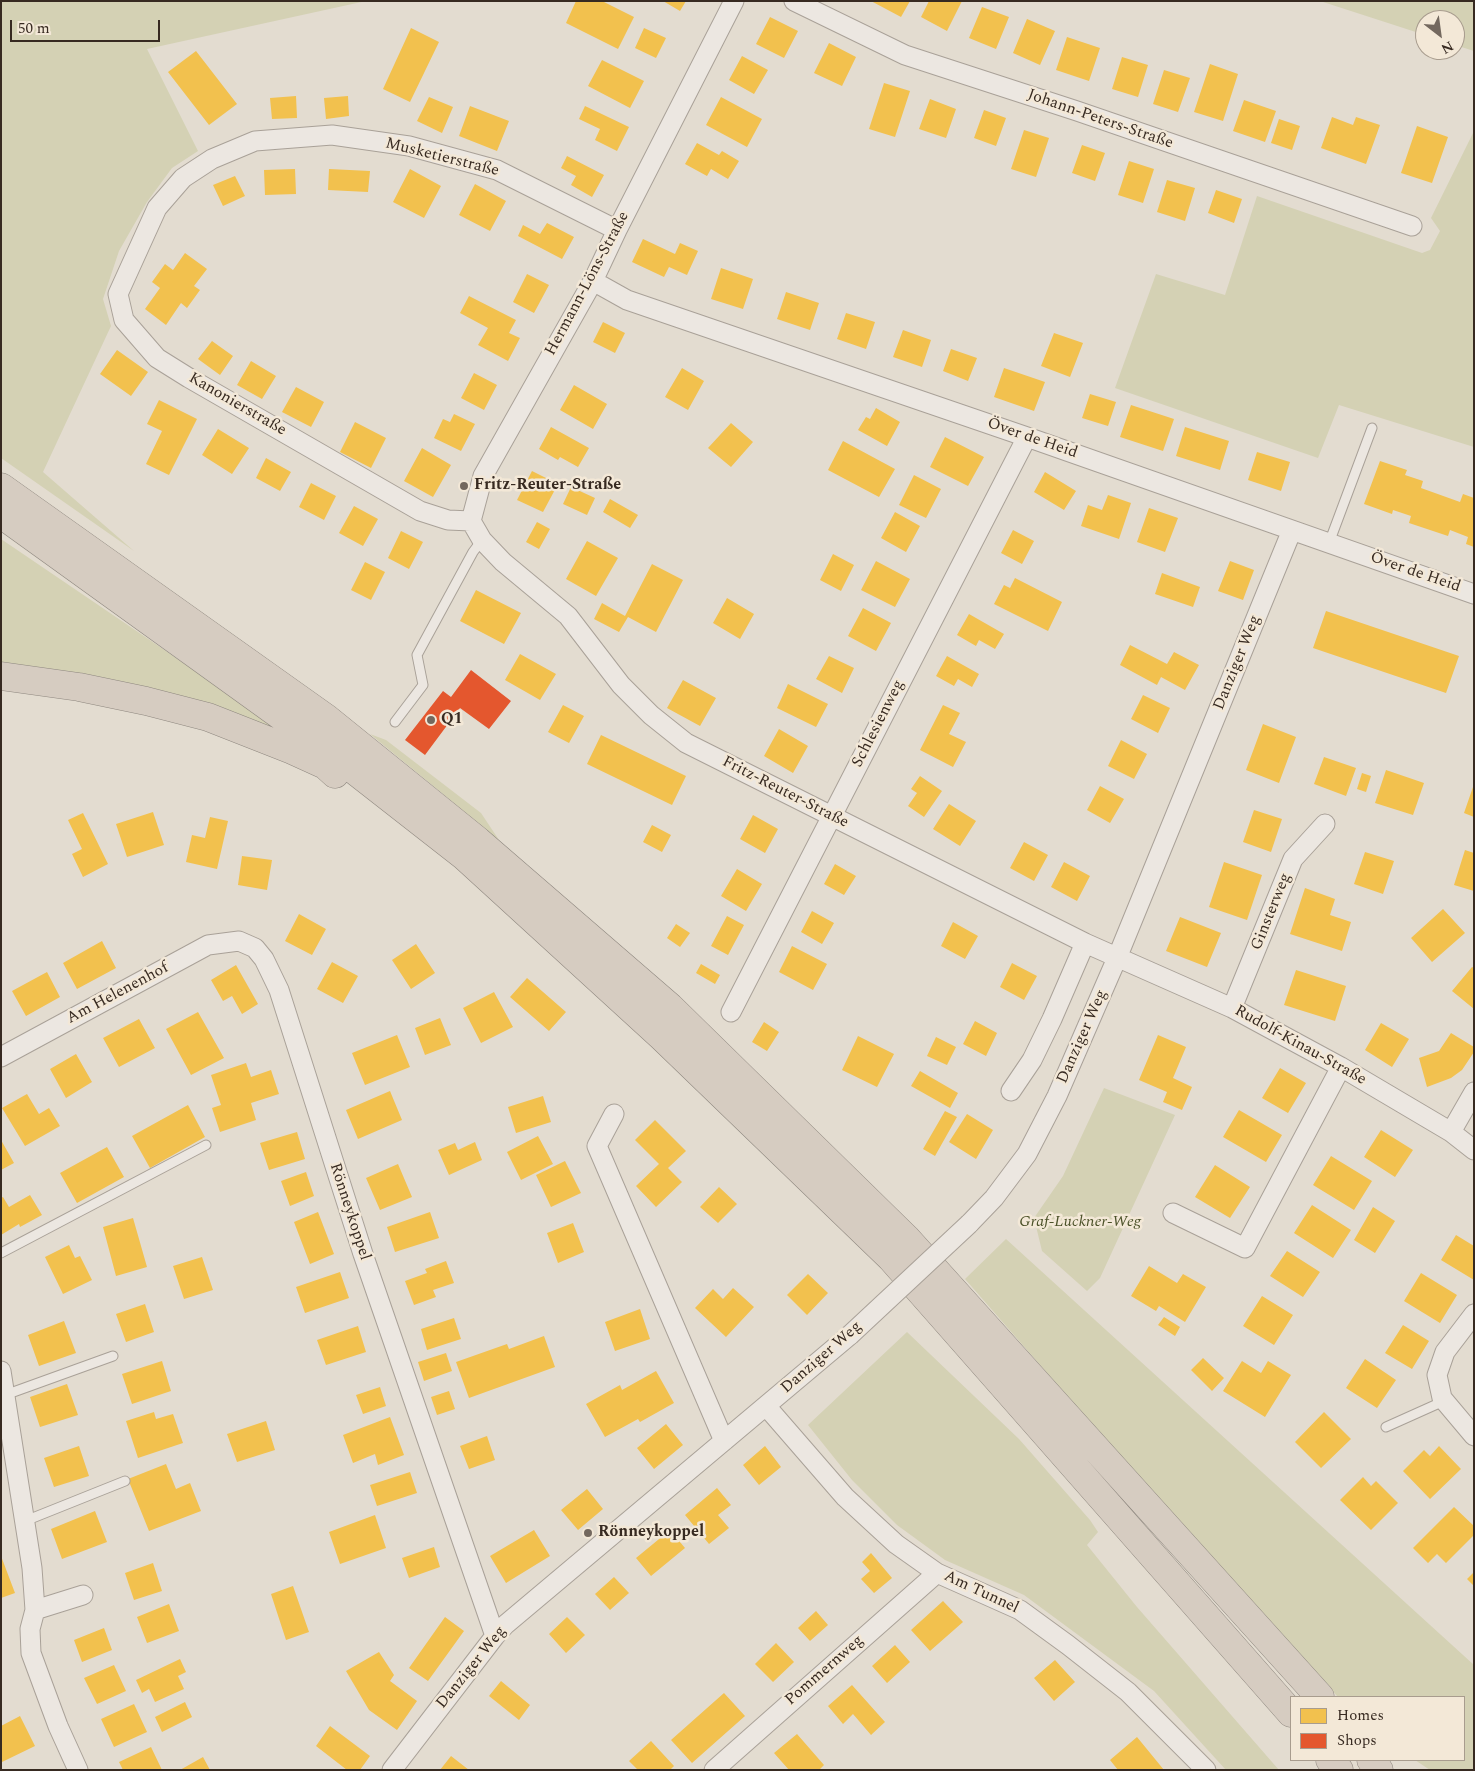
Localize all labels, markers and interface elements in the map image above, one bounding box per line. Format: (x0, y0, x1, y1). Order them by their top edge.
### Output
scale bar (12, 10, 162, 42)
north arrow (1415, 10, 1465, 60)
text: 50 m (18, 17, 50, 40)
text: N (1437, 36, 1457, 60)
street label: Johann-Peters-Straße (1025, 86, 1175, 154)
street label: Musketierstraße (383, 135, 501, 181)
street label: Hermann-Löns-Straße (542, 209, 634, 359)
street label: Kanonierstraße (185, 369, 289, 441)
street label: Över de Heid (984, 415, 1080, 463)
place label: Fritz-Reuter-Straße (474, 476, 621, 496)
marker: Fritz-Reuter-Straße (458, 480, 470, 492)
street label: Över de Heid (1367, 549, 1463, 597)
street label: Danziger Weg (1210, 613, 1266, 713)
street label: Schlesienweg (849, 677, 909, 771)
place label: Q1 (441, 710, 463, 730)
marker: Q1 (425, 714, 437, 726)
street label: Fritz-Reuter-Straße (719, 753, 851, 833)
street label: Ginsterweg (1248, 871, 1296, 953)
street label: Am Helenenhof (64, 959, 172, 1029)
street label: Danziger Weg (1054, 987, 1112, 1087)
street label: Rudolf-Kinau-Straße (1231, 1002, 1369, 1090)
street label: Rönneykoppel (324, 1161, 374, 1263)
park label: Graf-Luckner-Weg (1019, 1213, 1141, 1233)
street label: Danziger Weg (778, 1318, 866, 1398)
place label: Rönneykoppel (598, 1523, 704, 1543)
marker: Rönneykoppel (582, 1527, 594, 1539)
street label: Am Tunnel (940, 1567, 1022, 1619)
street label: Danziger Weg (433, 1623, 511, 1713)
street label: Pommernweg (782, 1632, 868, 1710)
legend (1290, 1696, 1465, 1761)
text: Homes (1337, 1704, 1384, 1727)
text: Shops (1337, 1729, 1377, 1752)

